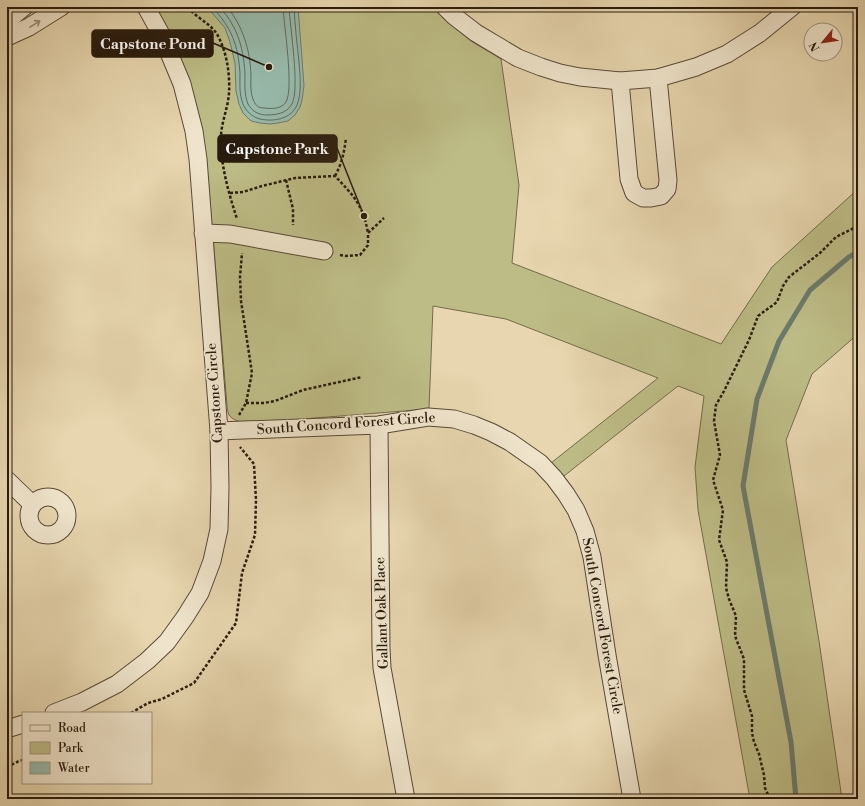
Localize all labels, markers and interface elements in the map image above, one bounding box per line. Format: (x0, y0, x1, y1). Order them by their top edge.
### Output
one-way arrow (29, 19, 41, 27)
north arrow (803, 22, 843, 62)
callout: Capstone Pond (92, 30, 213, 57)
text: Capstone Pond (100, 35, 207, 54)
text: N (807, 39, 823, 54)
callout: Capstone Park (218, 135, 337, 162)
text: Capstone Park (225, 140, 329, 159)
street label: Capstone Circle (203, 342, 227, 444)
street label: South Concord Forest Circle (256, 409, 436, 439)
street label: South Concord Forest Circle (578, 536, 626, 716)
street label: Gallant Oak Place (371, 557, 393, 669)
legend (22, 712, 152, 784)
text: Road (58, 721, 86, 736)
text: Park (58, 741, 84, 756)
text: Water (57, 761, 90, 776)

